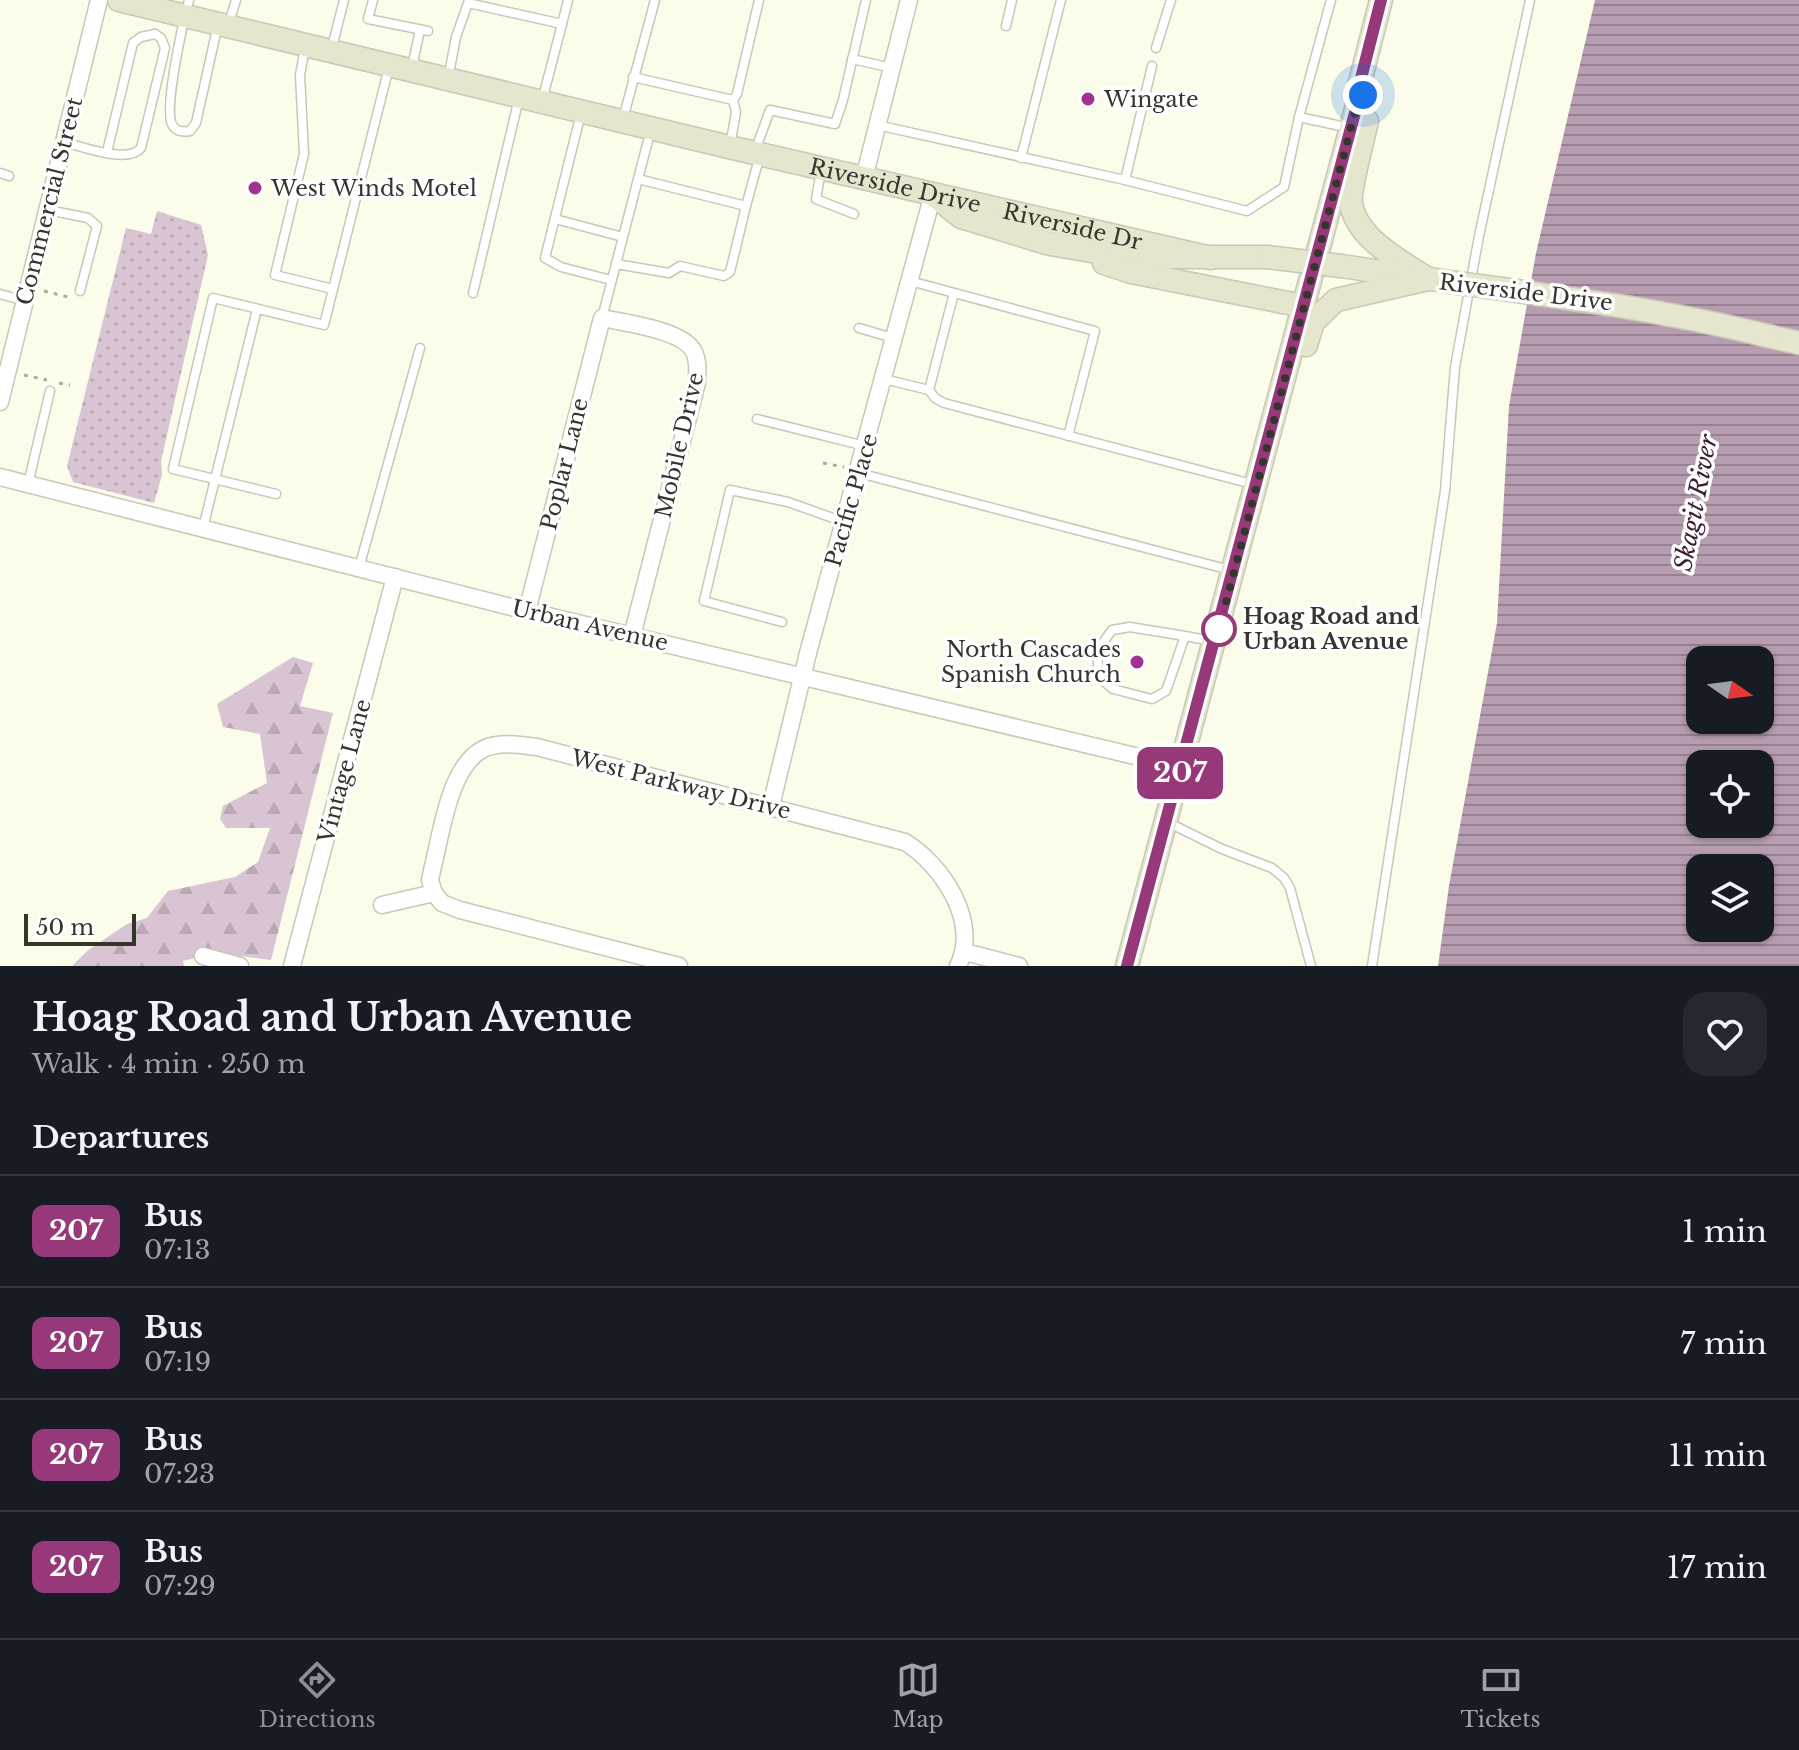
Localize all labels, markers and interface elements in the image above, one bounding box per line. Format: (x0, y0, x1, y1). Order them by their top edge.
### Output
your location (1343, 75, 1383, 115)
place label: Wingate (1103, 86, 1199, 113)
marker: Wingate (1079, 90, 1097, 108)
street label: Commercial Street (11, 94, 89, 308)
street label: Riverside Drive (807, 153, 983, 219)
place label: West Winds Motel (270, 175, 477, 202)
marker: West Winds Motel (246, 179, 264, 197)
street label: Riverside Dr (1000, 198, 1145, 256)
street label: Riverside Drive (1437, 268, 1614, 317)
street label: Mobile Drive (650, 370, 709, 521)
street label: Poplar Lane (535, 395, 594, 533)
street label: Pacific Place (820, 430, 883, 570)
water label: Skagit River (1668, 431, 1723, 574)
street label: Urban Avenue (509, 594, 671, 657)
place label: Hoag Road and Urban Avenue (1243, 603, 1419, 655)
marker: Hoag Road and Urban Avenue (1202, 612, 1236, 646)
place label: North Cascades Spanish Church (941, 636, 1121, 688)
north arrow (1686, 646, 1774, 734)
map controls (1686, 646, 1774, 942)
marker: North Cascades Spanish Church (1128, 653, 1146, 671)
street label: Vintage Lane (312, 696, 377, 847)
street label: West Parkway Drive (567, 744, 793, 825)
line badge: 207 (1134, 747, 1226, 799)
button: locate (1686, 750, 1774, 838)
text: 207 (1153, 755, 1207, 790)
button: layers (1686, 854, 1774, 942)
scale bar (24, 910, 136, 946)
text: 50 m (36, 914, 94, 941)
button: heart (1683, 992, 1767, 1076)
text: Hoag Road and Urban Avenue (32, 994, 632, 1041)
text: Walk · 4 min · 250 m (32, 1048, 306, 1080)
text: Departures (32, 1119, 209, 1156)
text: Bus (144, 1197, 203, 1234)
text: 207 (49, 1213, 103, 1248)
text: 1 min (1682, 1213, 1767, 1250)
text: 07:13 (144, 1234, 211, 1266)
text: Bus (144, 1309, 203, 1346)
text: 207 (49, 1325, 103, 1360)
text: 7 min (1680, 1325, 1767, 1362)
text: 07:19 (144, 1346, 211, 1378)
text: Bus (144, 1421, 203, 1458)
text: 207 (49, 1437, 103, 1472)
text: 11 min (1669, 1437, 1767, 1474)
text: 07:23 (144, 1458, 215, 1490)
text: Bus (144, 1533, 203, 1570)
text: 207 (49, 1549, 103, 1584)
text: 17 min (1667, 1549, 1767, 1586)
text: 07:29 (144, 1570, 216, 1602)
tab: Directions (259, 1658, 375, 1733)
tab: Map (892, 1658, 944, 1733)
tab: Tickets (1461, 1658, 1541, 1733)

